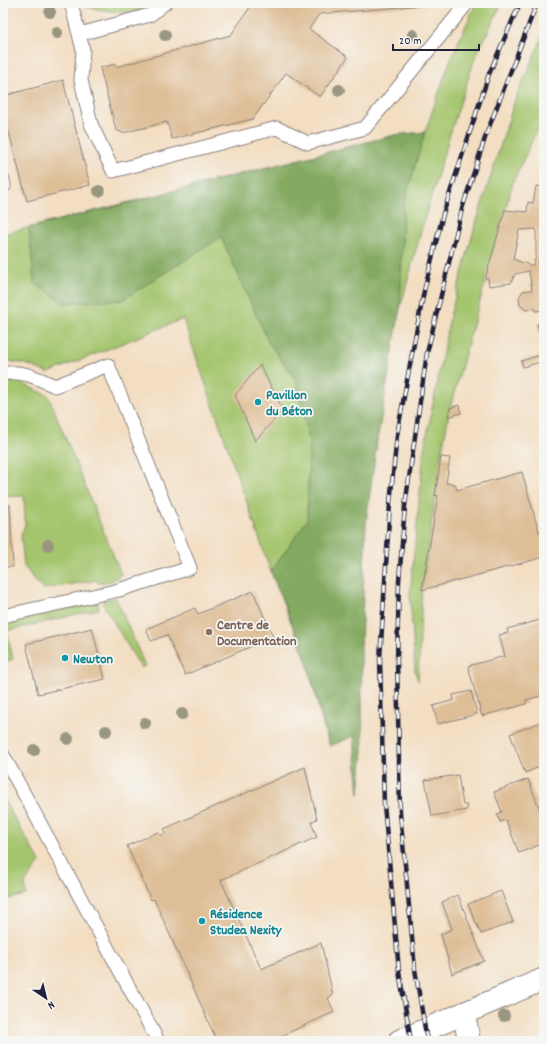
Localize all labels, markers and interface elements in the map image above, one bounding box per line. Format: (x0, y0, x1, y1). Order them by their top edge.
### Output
scale bar (393, 26, 479, 52)
text: 20 m (399, 33, 422, 50)
place label: Pavillon du Béton (266, 386, 313, 422)
marker: Pavillon du Béton (253, 397, 263, 407)
place label: Centre de Documentation (217, 616, 297, 652)
marker: Centre de Documentation (204, 627, 214, 637)
place label: Newton (73, 650, 113, 670)
marker: Newton (60, 653, 70, 663)
place label: Résidence Studea Nexity (210, 905, 283, 941)
marker: Résidence Studea Nexity (197, 916, 207, 926)
north arrow (26, 978, 66, 1018)
text: N (43, 996, 57, 1013)

